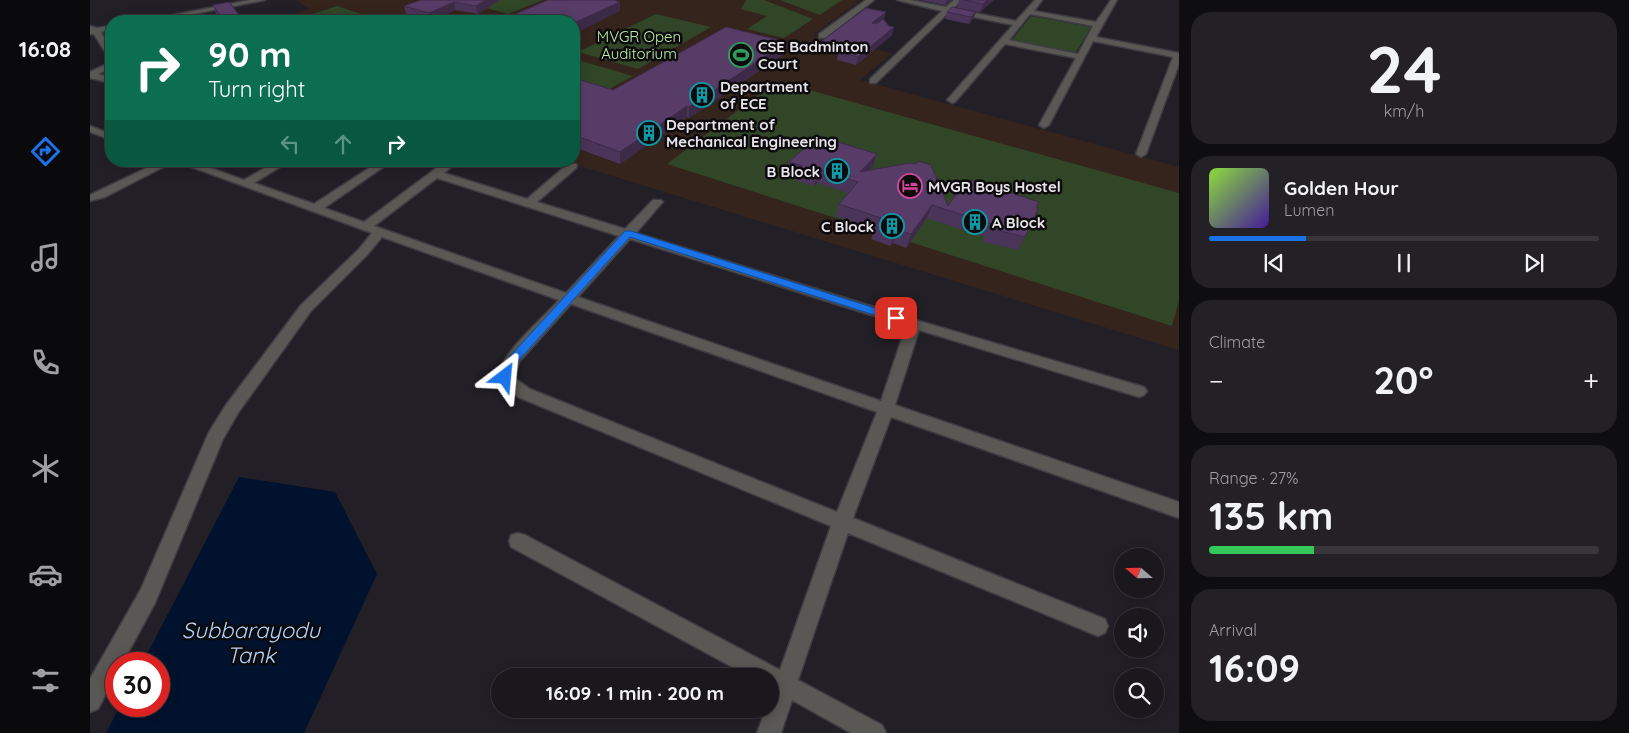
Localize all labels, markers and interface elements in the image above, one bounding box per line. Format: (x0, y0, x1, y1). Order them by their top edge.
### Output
park label: MVGR Open Auditorium (597, 27, 681, 63)
text: 24 (1366, 28, 1442, 109)
text: 90 m (208, 32, 291, 76)
text: 16:08 (19, 35, 71, 63)
icon: right (125, 35, 190, 100)
place label: CSE Badminton Court (758, 37, 868, 73)
sports icon: CSE Badminton Court (728, 42, 754, 68)
text: Turn right (208, 75, 305, 103)
place label: Department of ECE (720, 77, 809, 113)
building icon: Department of ECE (689, 82, 715, 108)
text: km/h (1384, 101, 1424, 121)
place label: Department of Mechanical Engineering (666, 115, 837, 151)
building icon: Department of Mechanical Engineering (636, 120, 662, 146)
icon: left (276, 130, 304, 158)
icon: ahead (329, 130, 357, 158)
icon: right (382, 130, 410, 158)
icon: directions (28, 134, 63, 169)
building icon: B Block (824, 158, 850, 184)
place label: B Block (767, 162, 820, 181)
hotel icon: MVGR Boys Hostel (897, 173, 923, 199)
text: Golden Hour (1284, 176, 1399, 200)
place label: MVGR Boys Hostel (928, 177, 1061, 196)
text: Lumen (1284, 200, 1335, 220)
building icon: A Block (962, 209, 988, 235)
building icon: C Block (879, 213, 905, 239)
place label: A Block (992, 213, 1045, 232)
place label: C Block (821, 217, 874, 236)
icon: music (28, 240, 63, 275)
icon: previous (1260, 249, 1288, 277)
icon: pause (1390, 249, 1418, 277)
icon: next (1520, 249, 1548, 277)
pin (875, 297, 917, 339)
icon: arrive (882, 304, 910, 332)
text: Climate (1209, 332, 1265, 352)
icon: phone (28, 345, 63, 380)
position arrow (478, 350, 530, 402)
text: 20° (1373, 356, 1433, 404)
text: − (1209, 363, 1224, 398)
text: + (1583, 363, 1599, 398)
icon: climate (28, 451, 63, 486)
text: Range · 27% (1209, 468, 1298, 488)
text: 135 km (1209, 492, 1333, 540)
north arrow (1114, 548, 1164, 598)
map controls (1114, 548, 1164, 718)
icon: car (28, 557, 63, 592)
button: sound (1114, 608, 1164, 658)
water label: Subbarayodu Tank (182, 616, 322, 669)
text: Arrival (1209, 620, 1257, 640)
text: 16:09 (1209, 644, 1300, 692)
speed limit sign: 30 (105, 652, 170, 717)
icon: filters (28, 663, 63, 698)
button: search (1114, 668, 1164, 718)
text: 16:09 · 1 min · 200 m (546, 681, 724, 705)

